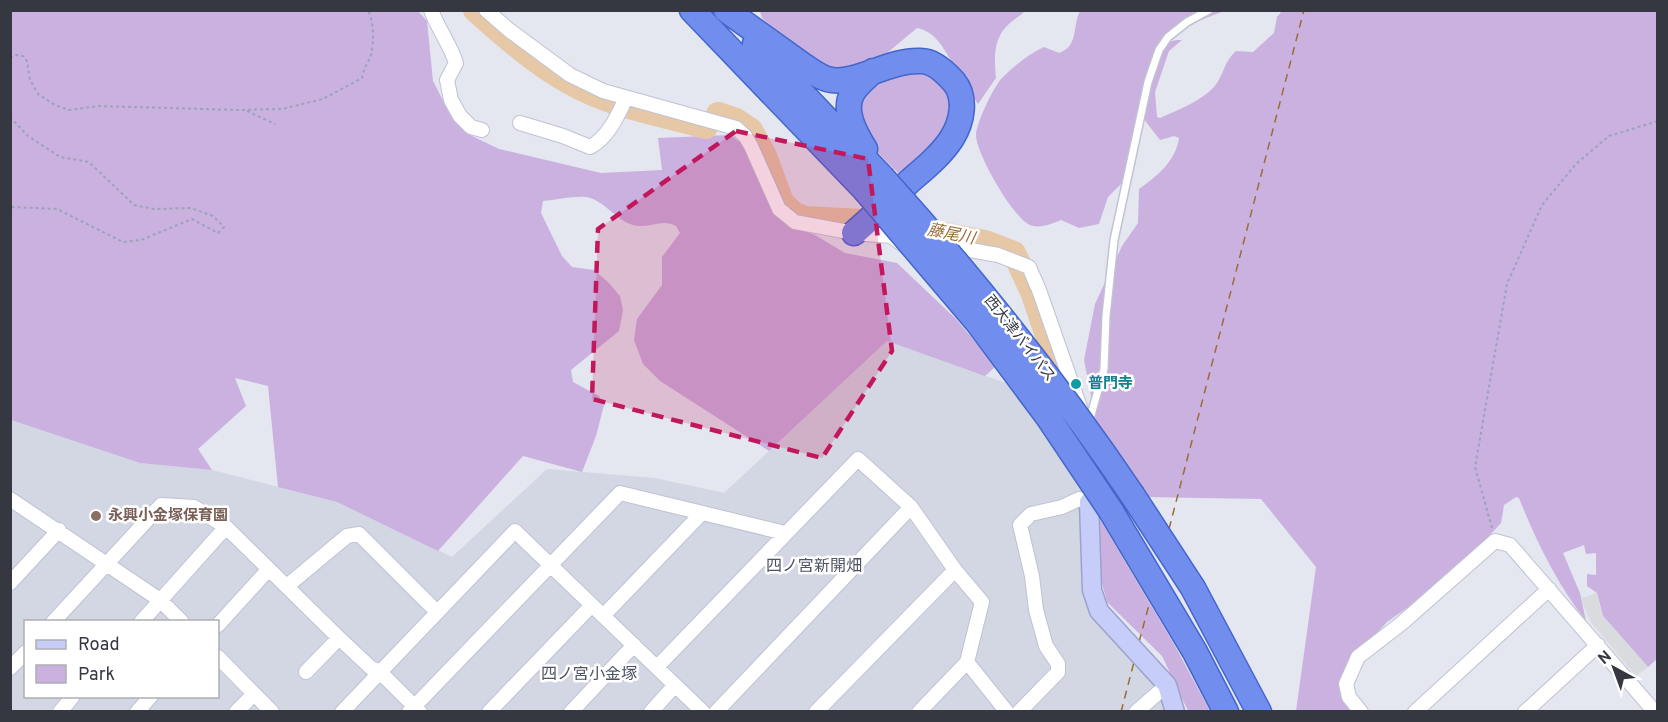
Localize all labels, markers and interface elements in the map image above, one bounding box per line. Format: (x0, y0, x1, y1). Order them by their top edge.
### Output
water label: 藤尾川 (926, 221, 978, 250)
street label: 西大津バイパス (979, 292, 1059, 386)
place label: 普門寺 (1088, 374, 1133, 394)
marker: 普門寺 (1069, 377, 1083, 391)
place label: 永興小金塚保育園 (108, 507, 228, 526)
marker: 永興小金塚保育園 (89, 509, 103, 523)
district label: 四ノ宮新開畑 (766, 557, 862, 577)
legend (24, 620, 219, 698)
text: Road (78, 634, 120, 657)
north arrow (1584, 638, 1644, 698)
text: N (1595, 647, 1616, 670)
text: Park (78, 664, 115, 687)
district label: 四ノ宮小金塚 (541, 665, 637, 685)

